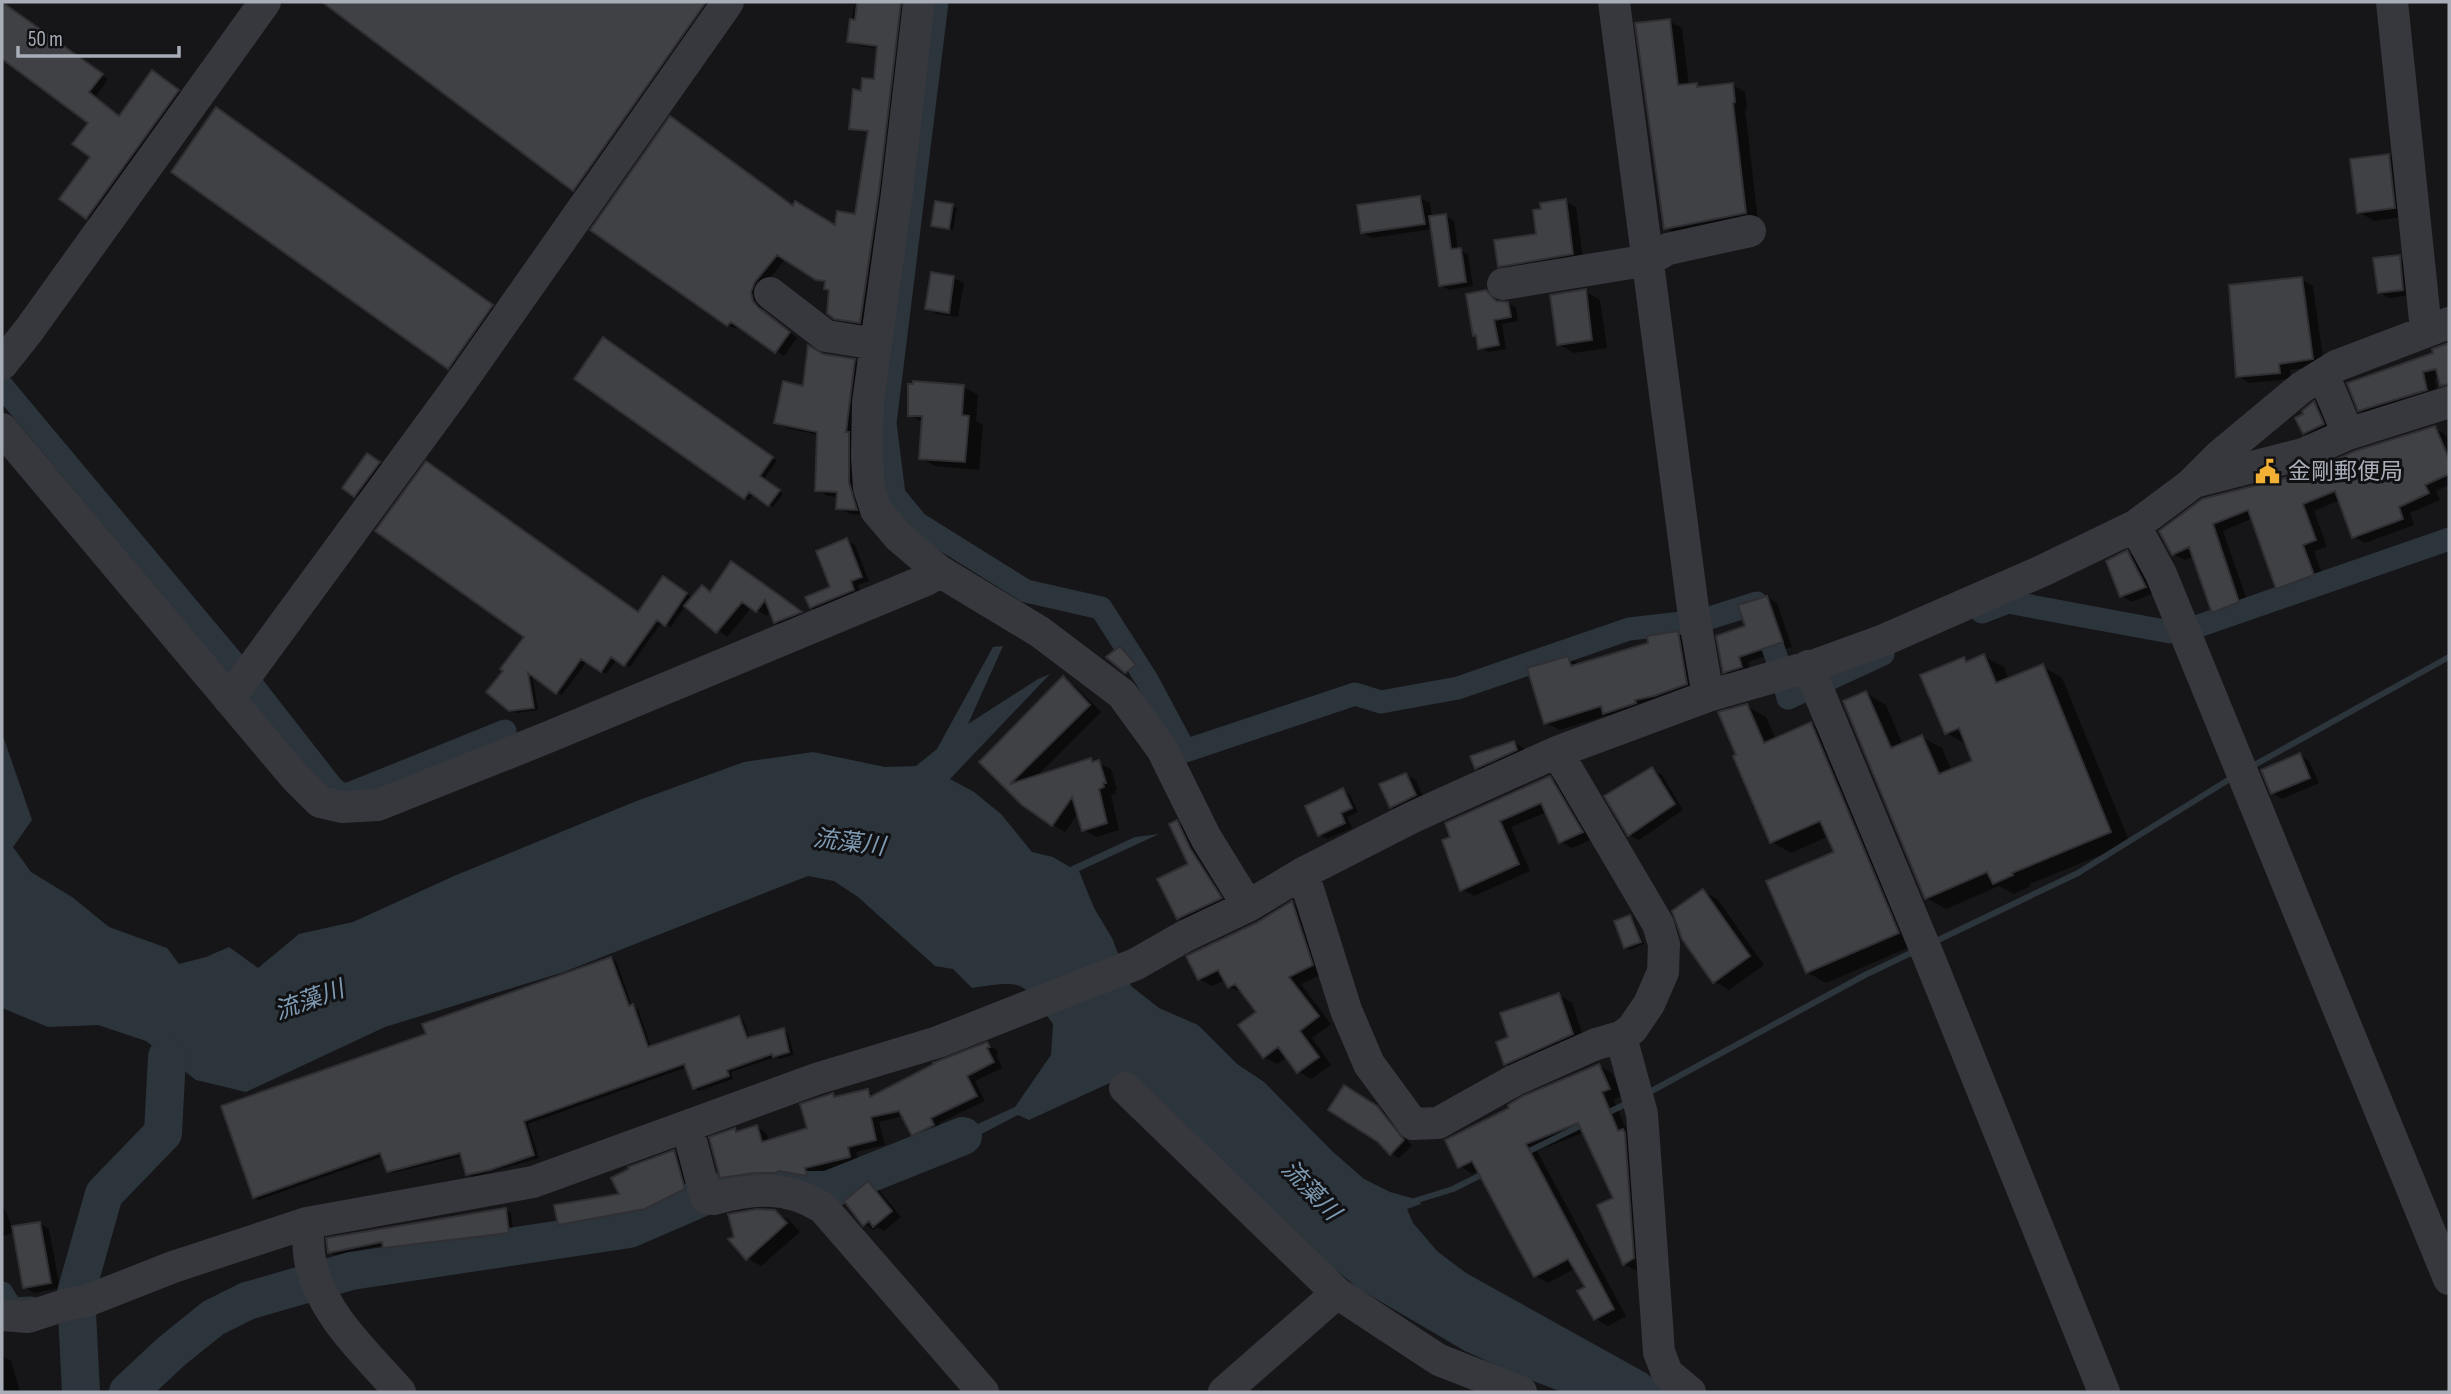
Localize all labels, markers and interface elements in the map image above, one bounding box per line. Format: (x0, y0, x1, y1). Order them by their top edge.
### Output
scale bar (18, 14, 178, 58)
text: 50 m (28, 27, 63, 52)
public building icon: 金剛郵便局 (2254, 457, 2282, 485)
place label: 金剛郵便局 (2288, 458, 2403, 486)
water label: 流藻川 (811, 824, 889, 862)
water label: 流藻川 (270, 974, 351, 1026)
water label: 流藻川 (1275, 1154, 1348, 1228)

